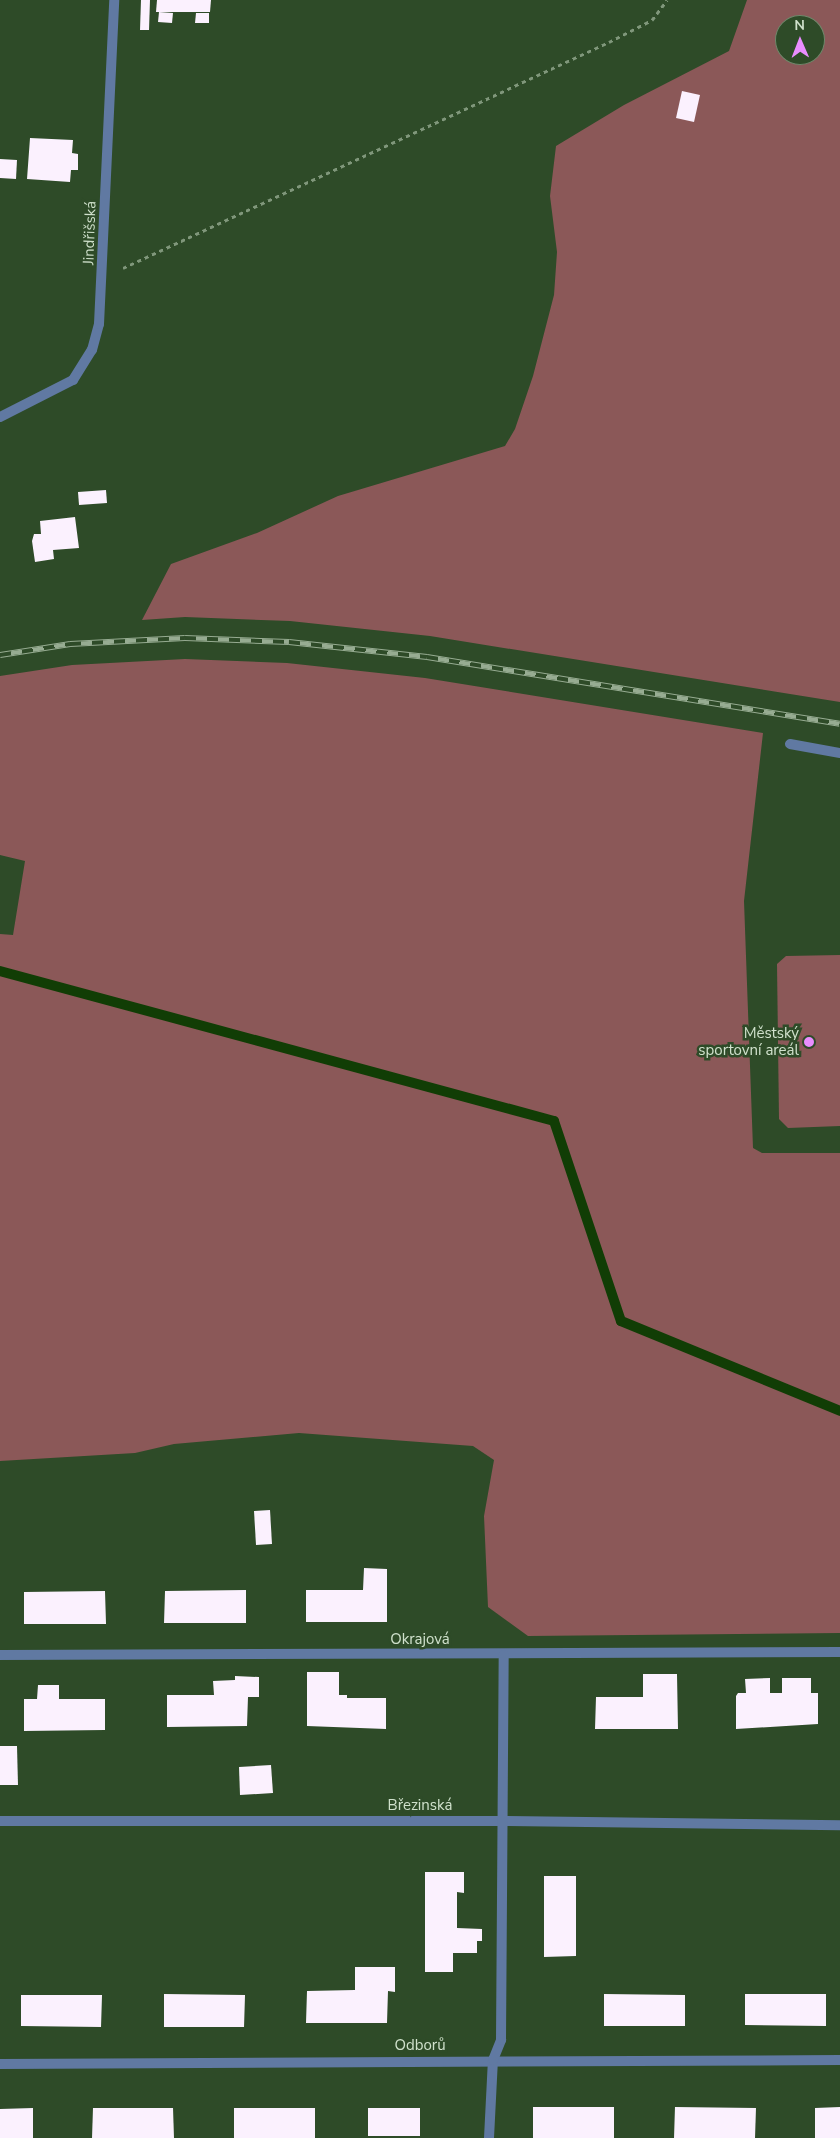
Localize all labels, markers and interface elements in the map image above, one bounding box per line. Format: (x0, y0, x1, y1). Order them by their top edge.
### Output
north arrow (775, 15, 825, 65)
text: N (794, 16, 805, 35)
street label: Jindřišská (80, 201, 100, 265)
place label: Městský sportovní areál (698, 1024, 799, 1059)
marker: Městský sportovní areál (803, 1036, 815, 1048)
street label: Okrajová (390, 1631, 450, 1649)
street label: Březinská (388, 1797, 452, 1815)
street label: Odborů (394, 2037, 446, 2055)

